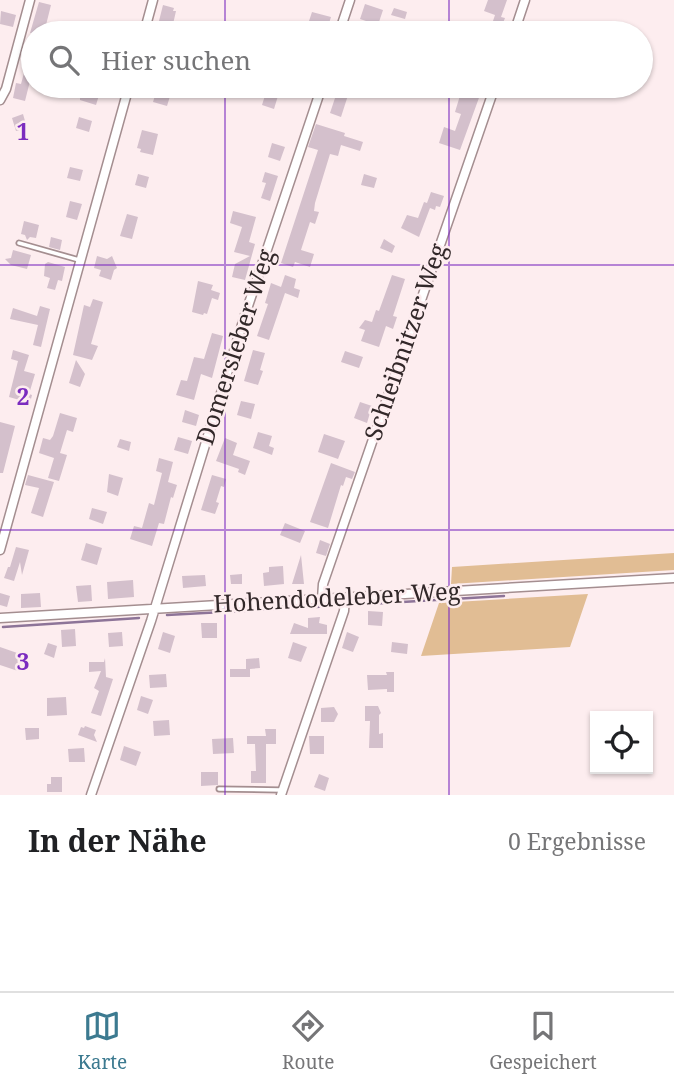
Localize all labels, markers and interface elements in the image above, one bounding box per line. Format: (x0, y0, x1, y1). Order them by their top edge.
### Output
search box (21, 21, 653, 98)
icon: search (45, 41, 83, 79)
text: Hier suchen (101, 42, 251, 78)
text: 1 (17, 115, 30, 147)
street label: Schleibnitzer Weg (355, 238, 454, 445)
street label: Domersleber Weg (187, 244, 282, 449)
text: 2 (17, 380, 30, 412)
street label: Hohendodeleber Weg (213, 574, 461, 619)
text: 3 (17, 645, 30, 677)
map controls (590, 711, 653, 774)
button: locate (590, 711, 653, 774)
text: In der Nähe (28, 820, 207, 861)
text: 0 Ergebnisse (508, 825, 646, 857)
tab: Karte (77, 1007, 127, 1075)
tab: Route (282, 1007, 334, 1075)
tab: Gespeichert (489, 1007, 597, 1075)

